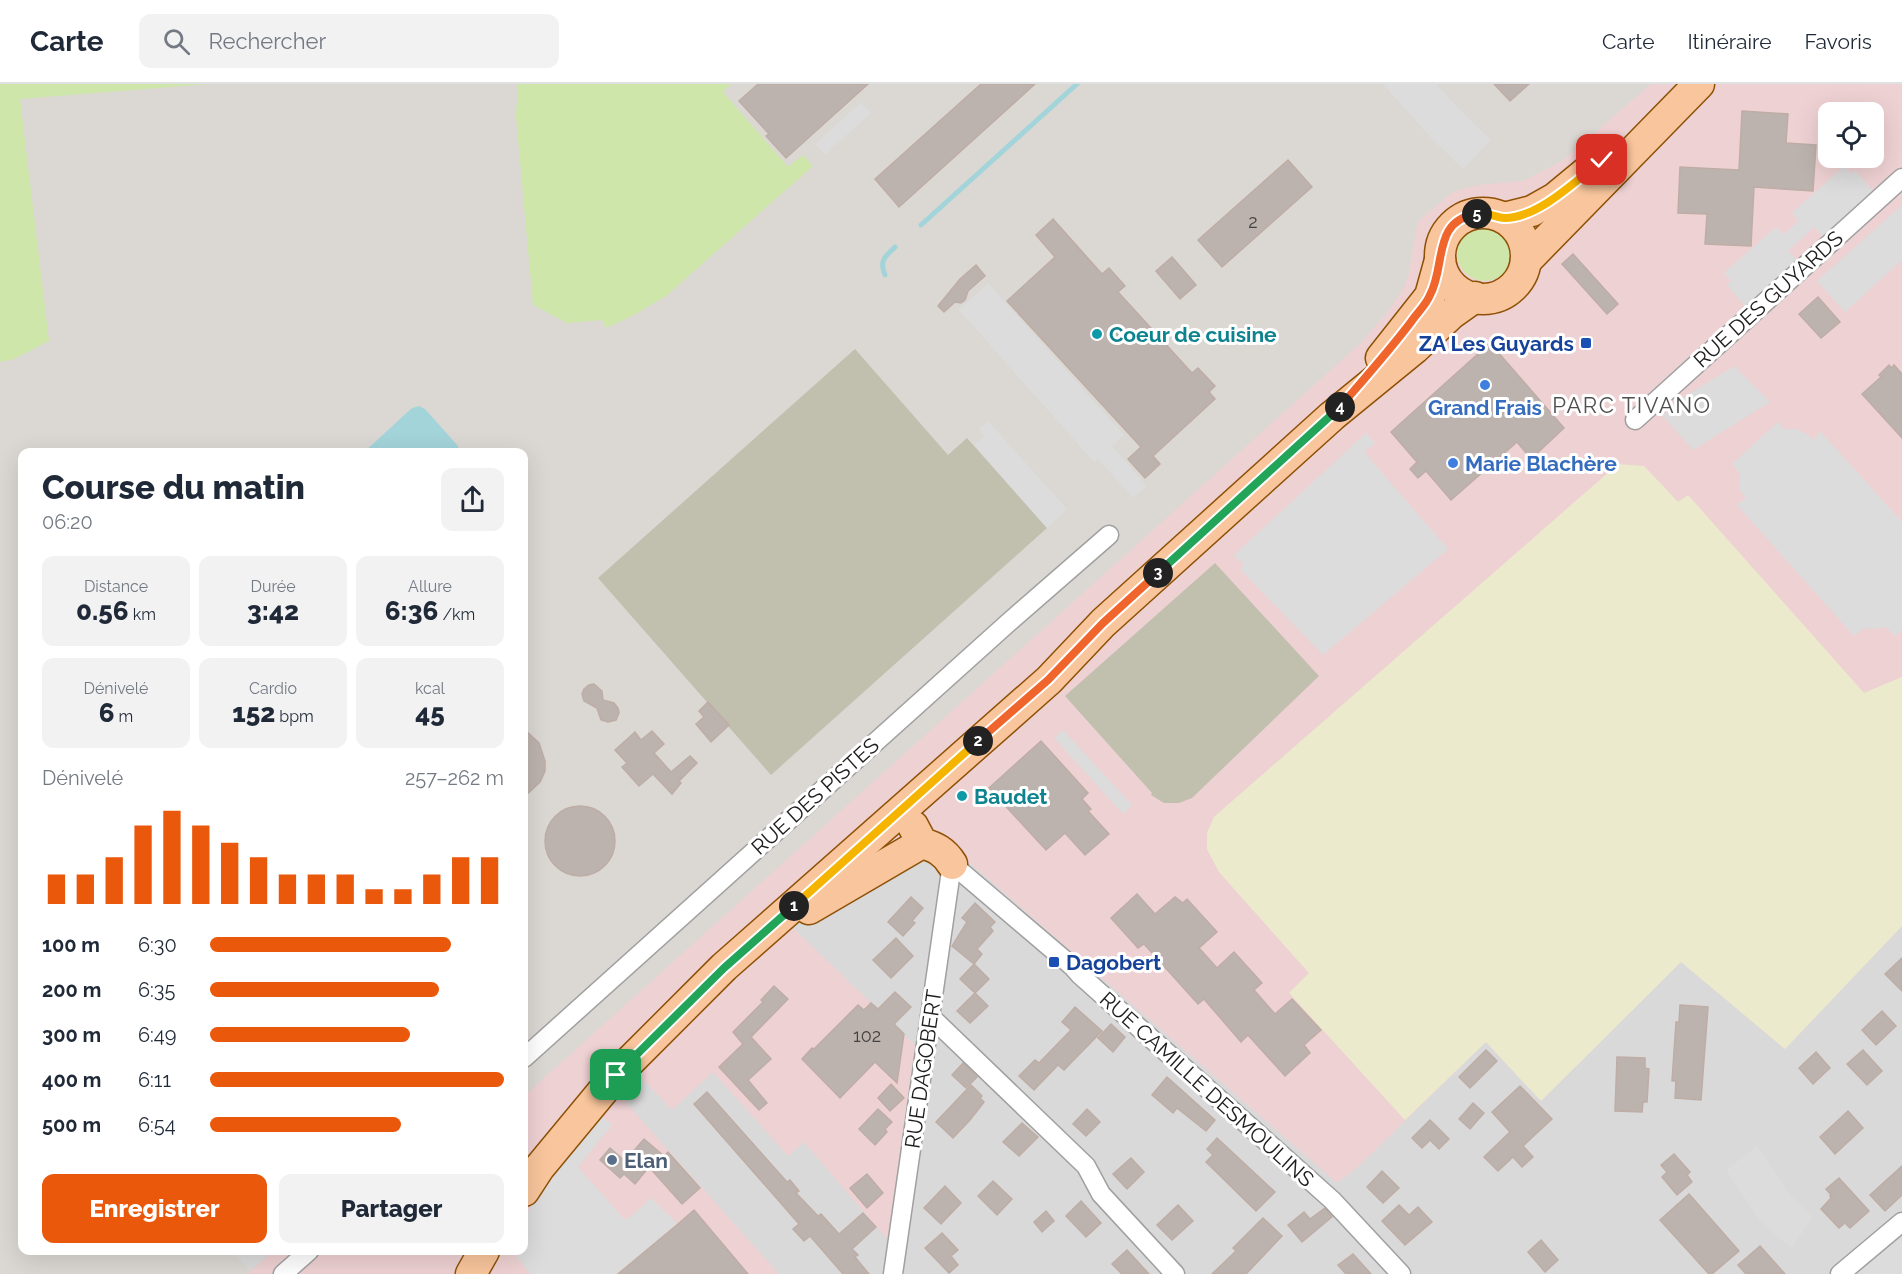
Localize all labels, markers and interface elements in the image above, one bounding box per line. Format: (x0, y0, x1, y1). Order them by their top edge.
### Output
search box (139, 14, 559, 68)
text: Carte (30, 25, 103, 58)
icon: search (160, 25, 193, 58)
text: Rechercher (208, 28, 326, 54)
text: Carte (1602, 29, 1654, 54)
text: Itinéraire (1687, 29, 1771, 54)
text: Favoris (1804, 29, 1872, 54)
map controls (1818, 102, 1884, 168)
button: locate (1818, 102, 1884, 168)
pin (1576, 134, 1627, 185)
icon: check (1585, 143, 1618, 176)
pin: 5 (1462, 199, 1492, 229)
text: 5 (1473, 204, 1481, 223)
house number: 2 (1248, 211, 1258, 232)
street label: RUE DES GUYARDS (1688, 225, 1848, 373)
place label: Coeur de cuisine (1109, 322, 1277, 347)
marker: Coeur de cuisine (1090, 327, 1104, 341)
place label: ZA Les Guyards (1419, 331, 1574, 356)
marker: ZA Les Guyards (1579, 336, 1593, 350)
marker: Grand Frais (1478, 378, 1492, 392)
pin: 4 (1325, 392, 1355, 422)
district label: PARC TIVANO (1552, 392, 1712, 418)
place label: Grand Frais (1428, 395, 1542, 420)
text: 4 (1335, 397, 1345, 416)
place label: Marie Blachère (1465, 451, 1617, 476)
marker: Marie Blachère (1446, 456, 1460, 470)
text: Course du matin (42, 468, 305, 507)
button: share (441, 468, 504, 531)
text: 06:20 (42, 510, 93, 534)
pin: 3 (1143, 558, 1173, 588)
text: 3 (1154, 563, 1162, 582)
text: Distance (84, 577, 148, 596)
text: Durée (250, 577, 296, 596)
text: Allure (408, 577, 452, 596)
text: 0.56 (76, 596, 129, 626)
text: 3:42 (247, 596, 299, 626)
text: 6:36 (385, 596, 438, 626)
text: km (129, 605, 156, 624)
text: /km (438, 605, 475, 624)
text: Dénivelé (83, 679, 149, 698)
text: Cardio (249, 679, 297, 698)
text: kcal (415, 679, 445, 698)
text: 6 (99, 698, 115, 728)
text: 152 (232, 698, 275, 728)
text: 45 (415, 698, 445, 728)
text: m (115, 707, 133, 726)
text: bpm (275, 707, 314, 726)
pin: 2 (963, 726, 993, 756)
text: 2 (973, 731, 983, 750)
street label: RUE DES PISTES (746, 732, 884, 860)
text: Dénivelé (42, 766, 123, 790)
text: 257–262 m (405, 766, 504, 790)
place label: Baudet (974, 784, 1047, 809)
marker: Baudet (955, 789, 969, 803)
pin: 1 (779, 891, 809, 921)
text: 1 (790, 896, 798, 915)
text: 100 m (42, 933, 100, 957)
text: 6:30 (138, 933, 177, 957)
place label: Dagobert (1066, 950, 1161, 975)
marker: Dagobert (1047, 955, 1061, 969)
text: 200 m (42, 978, 101, 1002)
text: 6:35 (138, 978, 175, 1002)
street label: RUE CAMILLE DESMOULINS (1095, 986, 1319, 1192)
street label: RUE DAGOBERT (900, 988, 947, 1150)
text: 300 m (42, 1023, 101, 1047)
text: 6:49 (138, 1023, 176, 1047)
house number: 102 (853, 1025, 881, 1046)
pin (590, 1049, 641, 1100)
icon: arrive (599, 1058, 632, 1091)
text: 400 m (42, 1068, 101, 1092)
text: 6:11 (138, 1068, 171, 1092)
text: 500 m (42, 1113, 101, 1137)
text: 6:54 (138, 1113, 176, 1137)
place label: Elan (624, 1148, 668, 1173)
marker: Elan (605, 1153, 619, 1167)
button: Enregistrer (42, 1174, 267, 1243)
button: Partager (279, 1174, 504, 1243)

